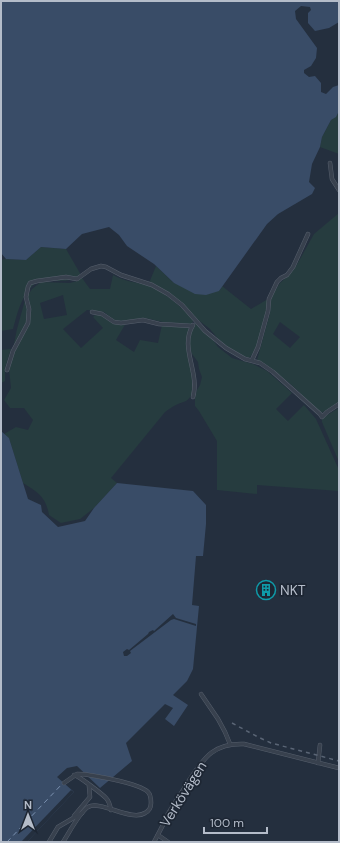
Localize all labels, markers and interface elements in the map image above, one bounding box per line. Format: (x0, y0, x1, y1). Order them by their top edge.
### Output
building icon: NKT (255, 579, 277, 601)
place label: NKT (280, 581, 306, 599)
street label: Verkövägen (156, 758, 210, 830)
north arrow (8, 795, 48, 835)
text: N (24, 798, 32, 812)
scale bar (204, 809, 267, 835)
text: 100 m (210, 815, 244, 831)

